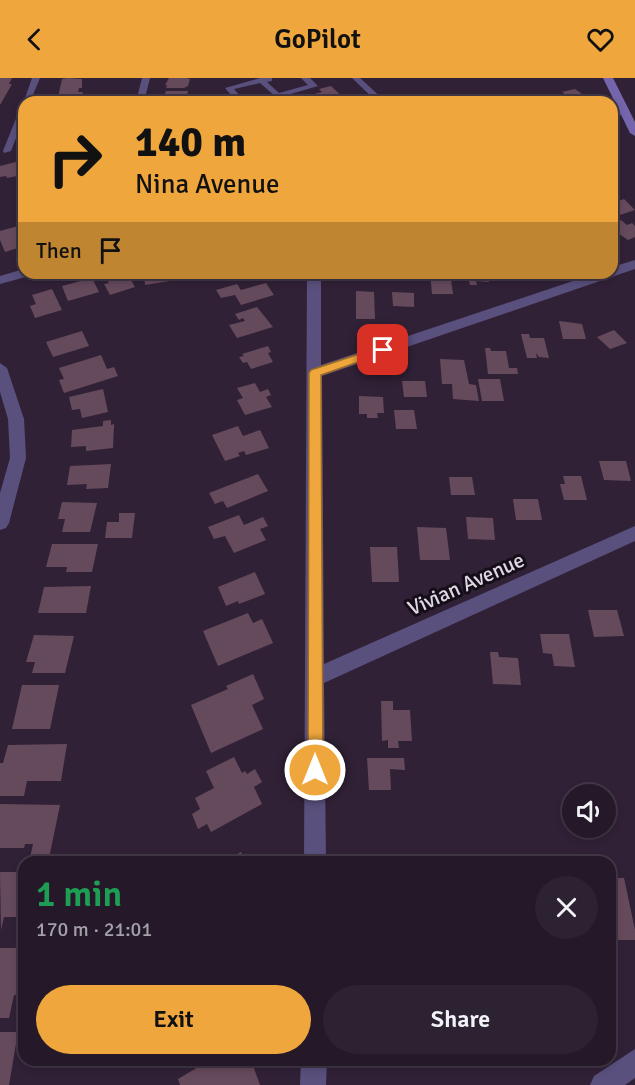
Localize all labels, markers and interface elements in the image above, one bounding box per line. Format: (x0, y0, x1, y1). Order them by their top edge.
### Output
icon: back (18, 23, 51, 56)
text: GoPilot (274, 23, 361, 56)
icon: heart (584, 23, 617, 56)
text: 140 m (135, 117, 246, 168)
icon: right (36, 120, 114, 198)
text: Nina Avenue (135, 168, 279, 201)
icon: arrive (94, 234, 127, 267)
text: Then (36, 237, 82, 264)
pin (357, 324, 408, 375)
icon: arrive (366, 333, 399, 366)
street label: Vivian Avenue (404, 547, 528, 621)
position arrow (283, 738, 347, 802)
map controls (562, 784, 616, 838)
button: sound (562, 784, 616, 838)
text: 1 min (36, 872, 122, 917)
button: close (535, 876, 598, 939)
text: 170 m · 21:01 (36, 917, 152, 942)
button: Exit (36, 985, 311, 1054)
button: Share (323, 985, 598, 1054)

